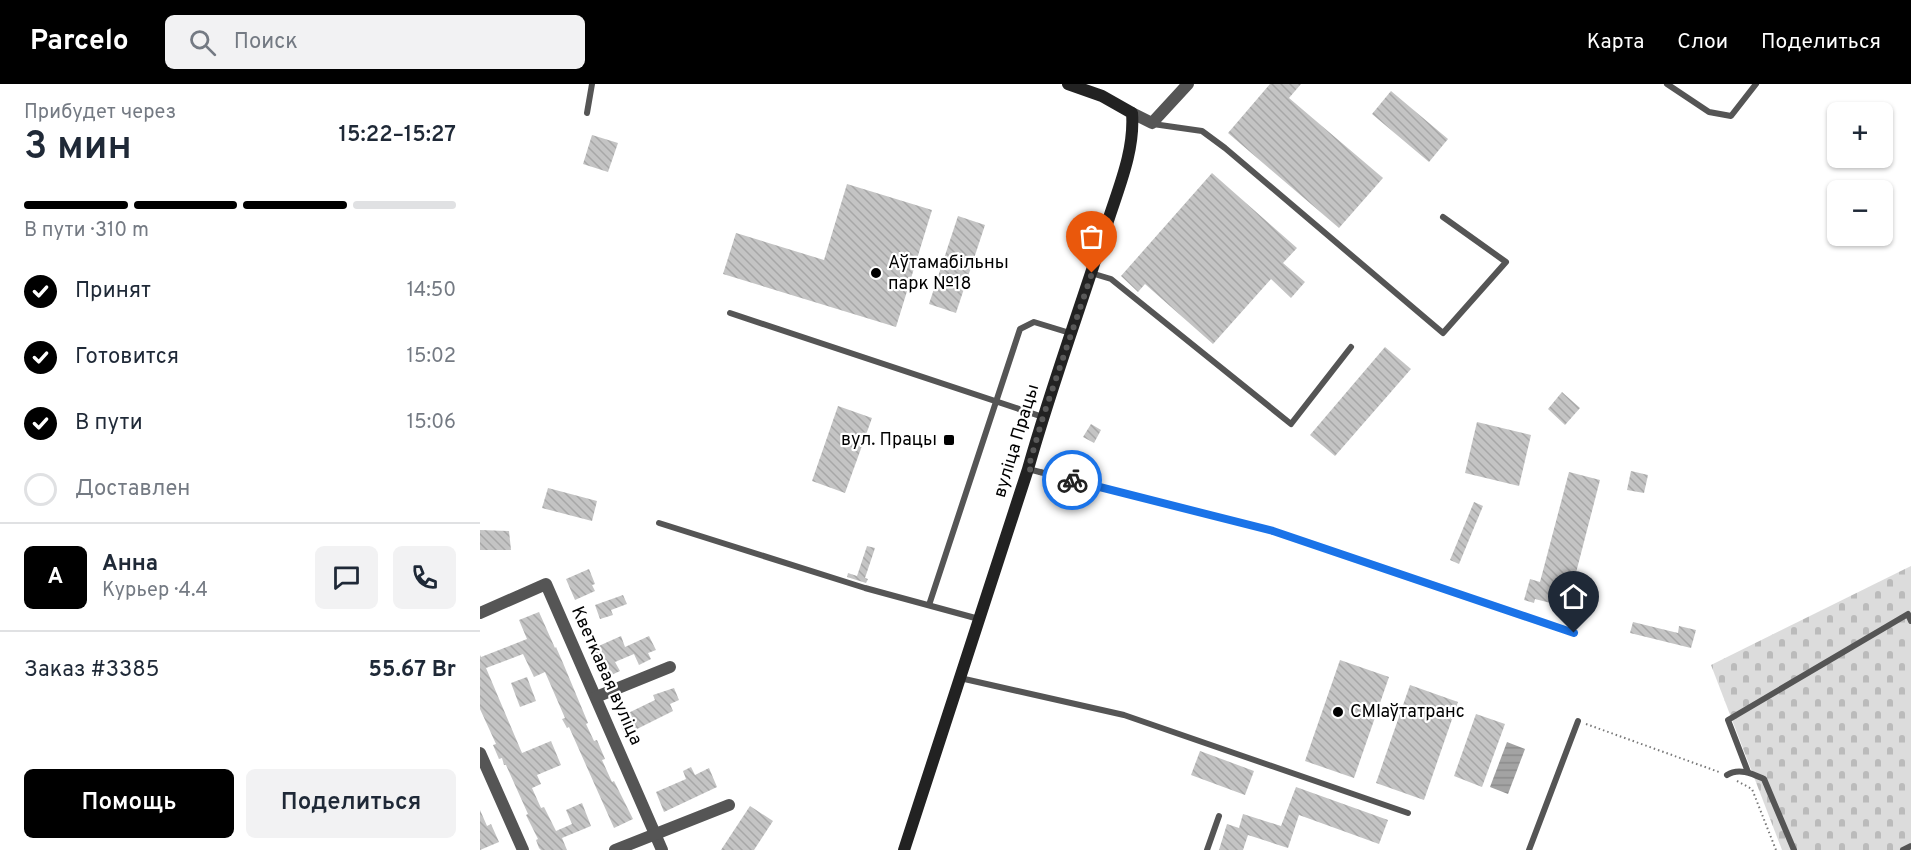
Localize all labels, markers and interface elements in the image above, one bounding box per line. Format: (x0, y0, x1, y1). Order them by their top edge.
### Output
search box (165, 15, 585, 69)
text: Parcelo (30, 24, 129, 60)
icon: search (186, 26, 219, 59)
text: Поиск (234, 29, 298, 56)
text: Карта (1587, 29, 1644, 56)
text: Слои (1677, 29, 1728, 56)
text: Поделиться (1761, 29, 1881, 56)
text: Прибудет через (24, 100, 176, 126)
map controls (1827, 102, 1893, 246)
button: + (1827, 102, 1893, 168)
text: 15:22–15:27 (338, 122, 456, 149)
text: 3 мин (24, 124, 132, 173)
button: − (1827, 180, 1893, 246)
pin (1066, 211, 1117, 273)
text: В пути · 310 m (24, 218, 149, 244)
icon: bag (1075, 220, 1108, 253)
place label: Аўтамабільны парк №18 (888, 252, 1009, 296)
marker: Аўтамабільны парк №18 (869, 266, 883, 280)
icon: check (24, 275, 57, 308)
text: Принят (75, 278, 151, 305)
text: 14:50 (407, 278, 456, 304)
icon: check (24, 341, 57, 374)
text: Готовится (75, 344, 179, 371)
text: 15:02 (407, 344, 456, 370)
street label: вуліца Працы (989, 381, 1045, 501)
icon: check (24, 407, 57, 440)
text: В пути (75, 410, 143, 437)
text: 15:06 (407, 410, 456, 436)
place label: вул. Працы (841, 429, 937, 452)
marker: вул. Працы (942, 433, 956, 447)
courier (1042, 450, 1102, 510)
icon: bike (1056, 464, 1089, 497)
text: Доставлен (75, 476, 190, 503)
button: chat (315, 546, 378, 609)
button: phone (393, 546, 456, 609)
text: Анна (102, 551, 158, 578)
text: А (48, 564, 63, 591)
pin (1548, 571, 1599, 633)
text: Курьер · 4.4 (102, 578, 208, 604)
icon: home (1557, 580, 1590, 613)
street label: Кветкавая вуліца (565, 603, 647, 749)
text: Заказ #3385 (24, 657, 159, 684)
text: 55.67 Br (369, 657, 456, 684)
place label: СМІаўтатранс (1350, 701, 1465, 724)
marker: СМІаўтатранс (1331, 705, 1345, 719)
button: Помощь (24, 769, 234, 838)
button: Поделиться (246, 769, 456, 838)

